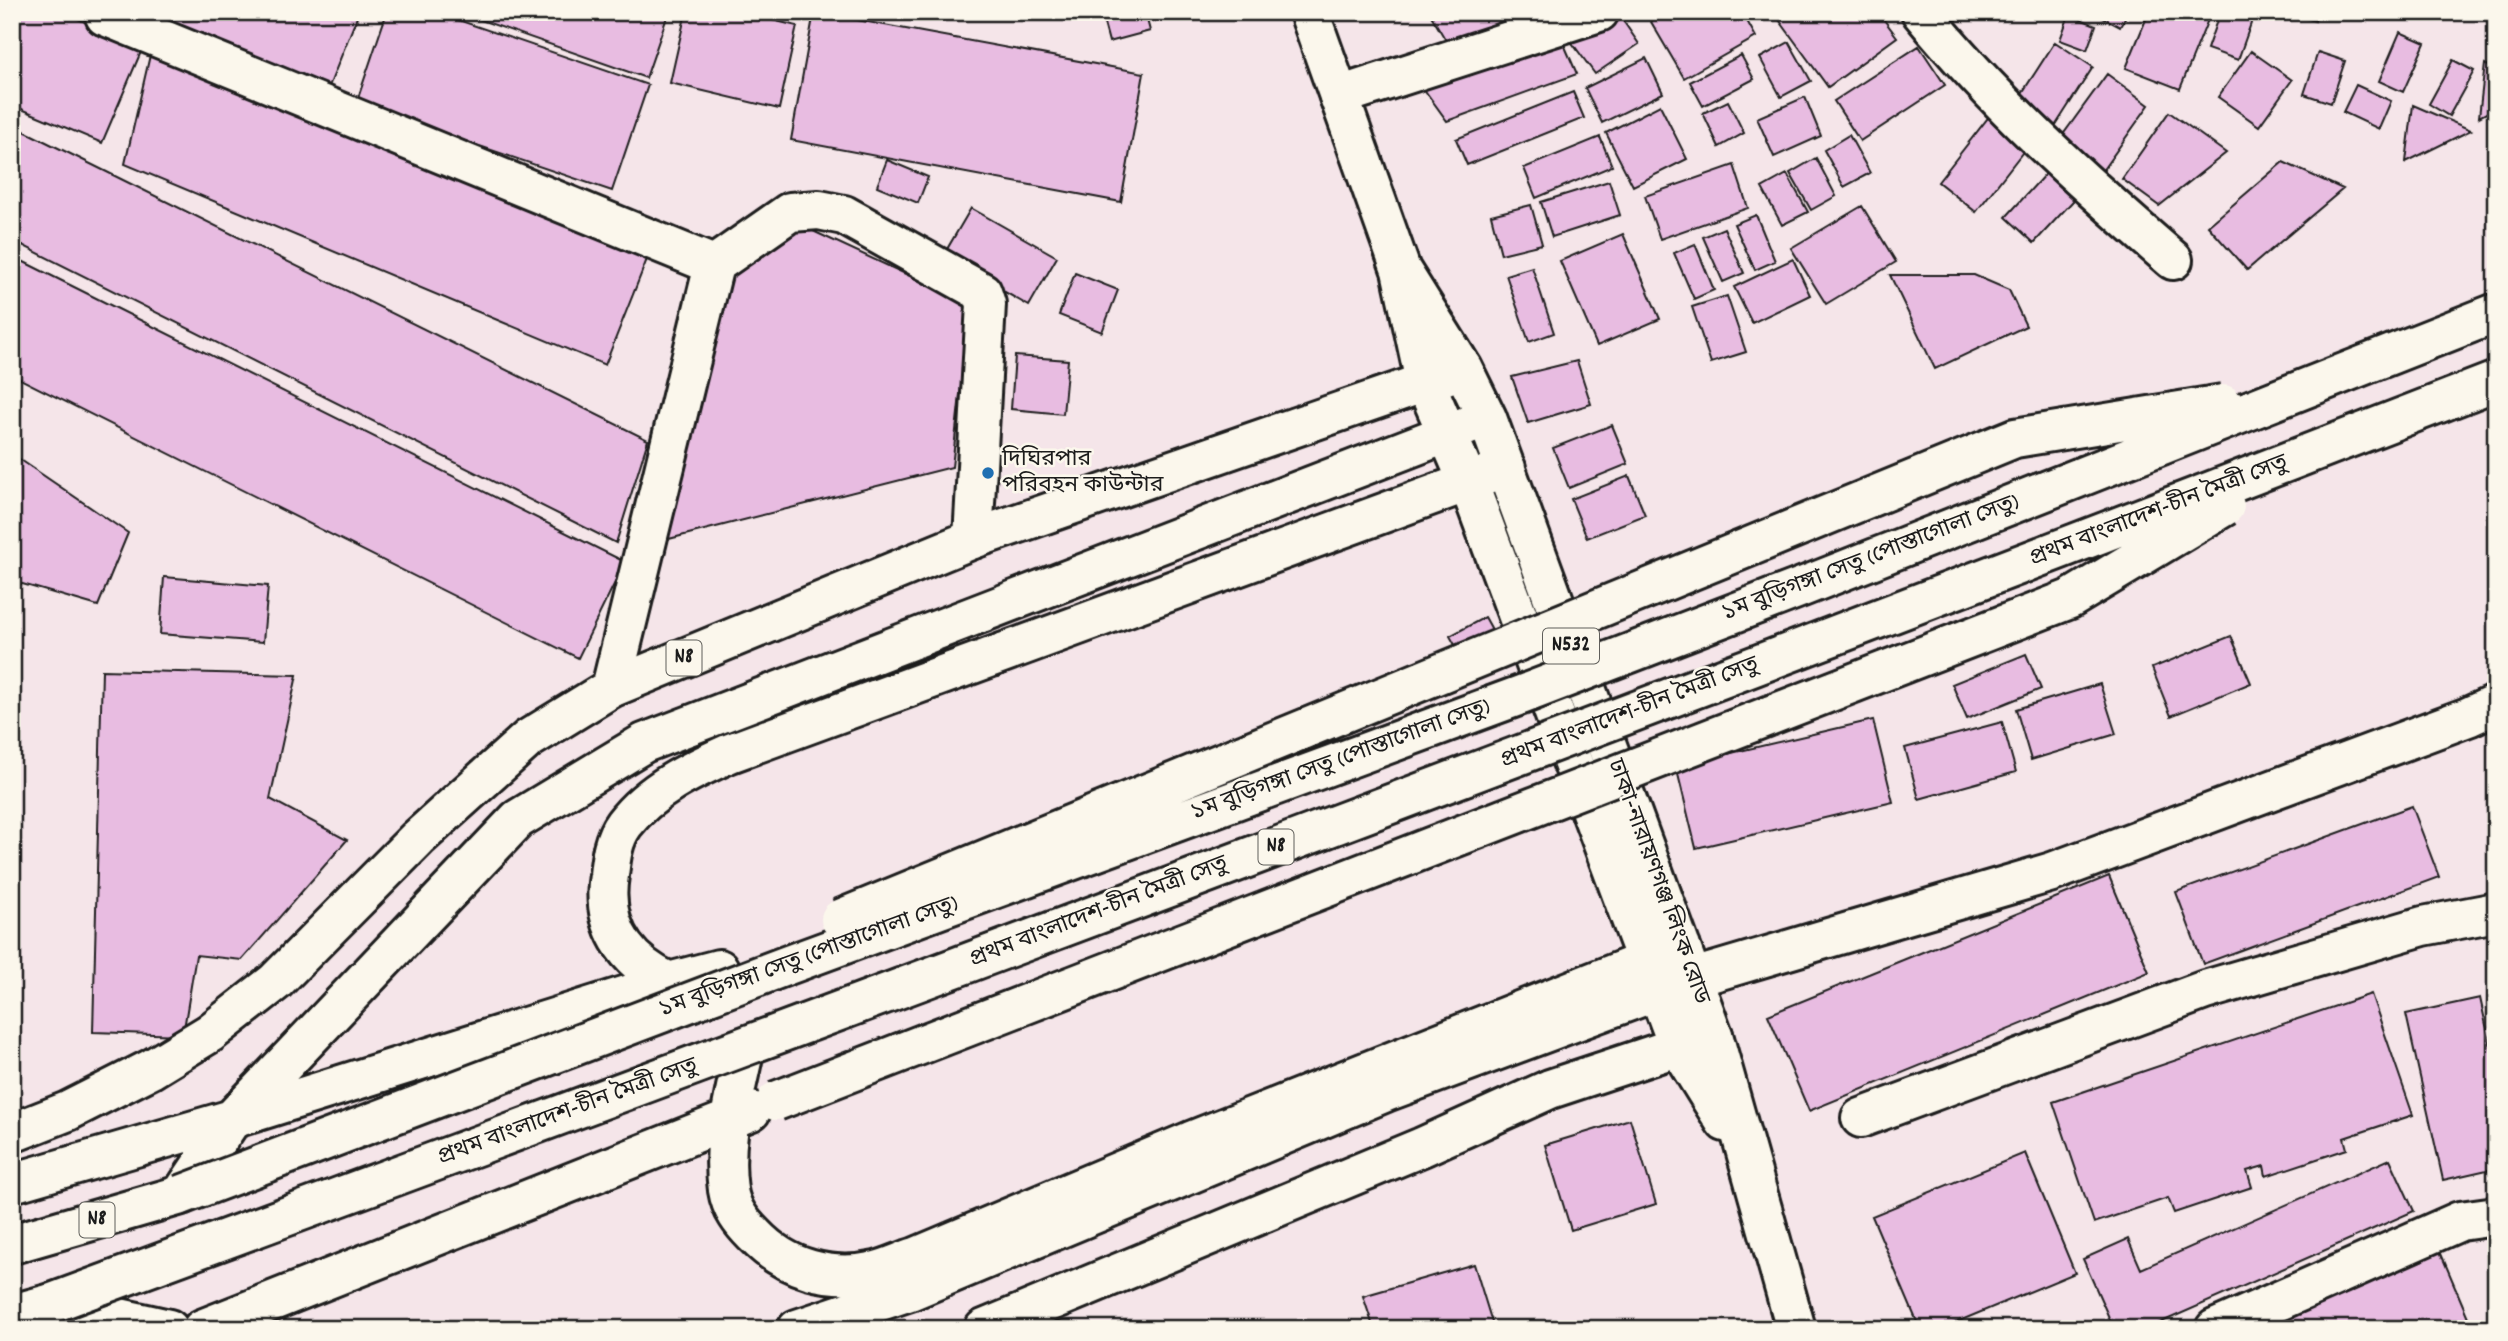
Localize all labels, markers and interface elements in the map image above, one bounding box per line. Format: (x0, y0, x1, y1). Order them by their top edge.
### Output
place label: দিঘিরপার পরিবহন কাউন্টার (1001, 444, 1164, 503)
street label: প্রথম বাংলাদেশ-চীন মৈত্রী সেতু (2025, 447, 2294, 577)
marker: দিঘিরপার পরিবহন কাউন্টার (980, 465, 996, 481)
street label: ১ম বুড়িগঙ্গা সেতু (পোস্তাগোলা সেতু) (1717, 487, 2025, 631)
road number: N532 (1543, 628, 1599, 664)
road number: N8 (666, 640, 702, 676)
street label: প্রথম বাংলাদেশ-চীন মৈত্রী সেতু (1496, 649, 1765, 779)
street label: ১ম বুড়িগঙ্গা সেতু (পোস্তাগোলা সেতু) (1187, 691, 1495, 831)
street label: ঢাকা-নারায়ণগঞ্জ লিংক রোড (1597, 754, 1717, 1010)
road number: N8 (1258, 830, 1294, 864)
street label: প্রথম বাংলাদেশ-চীন মৈত্রী সেতু (965, 848, 1234, 978)
street label: ১ম বুড়িগঙ্গা সেতু (পোস্তাগোলা সেতু) (655, 888, 963, 1028)
street label: প্রথম বাংলাদেশ-চীন মৈত্রী সেতু (433, 1050, 703, 1175)
road number: N8 (80, 1202, 114, 1238)

